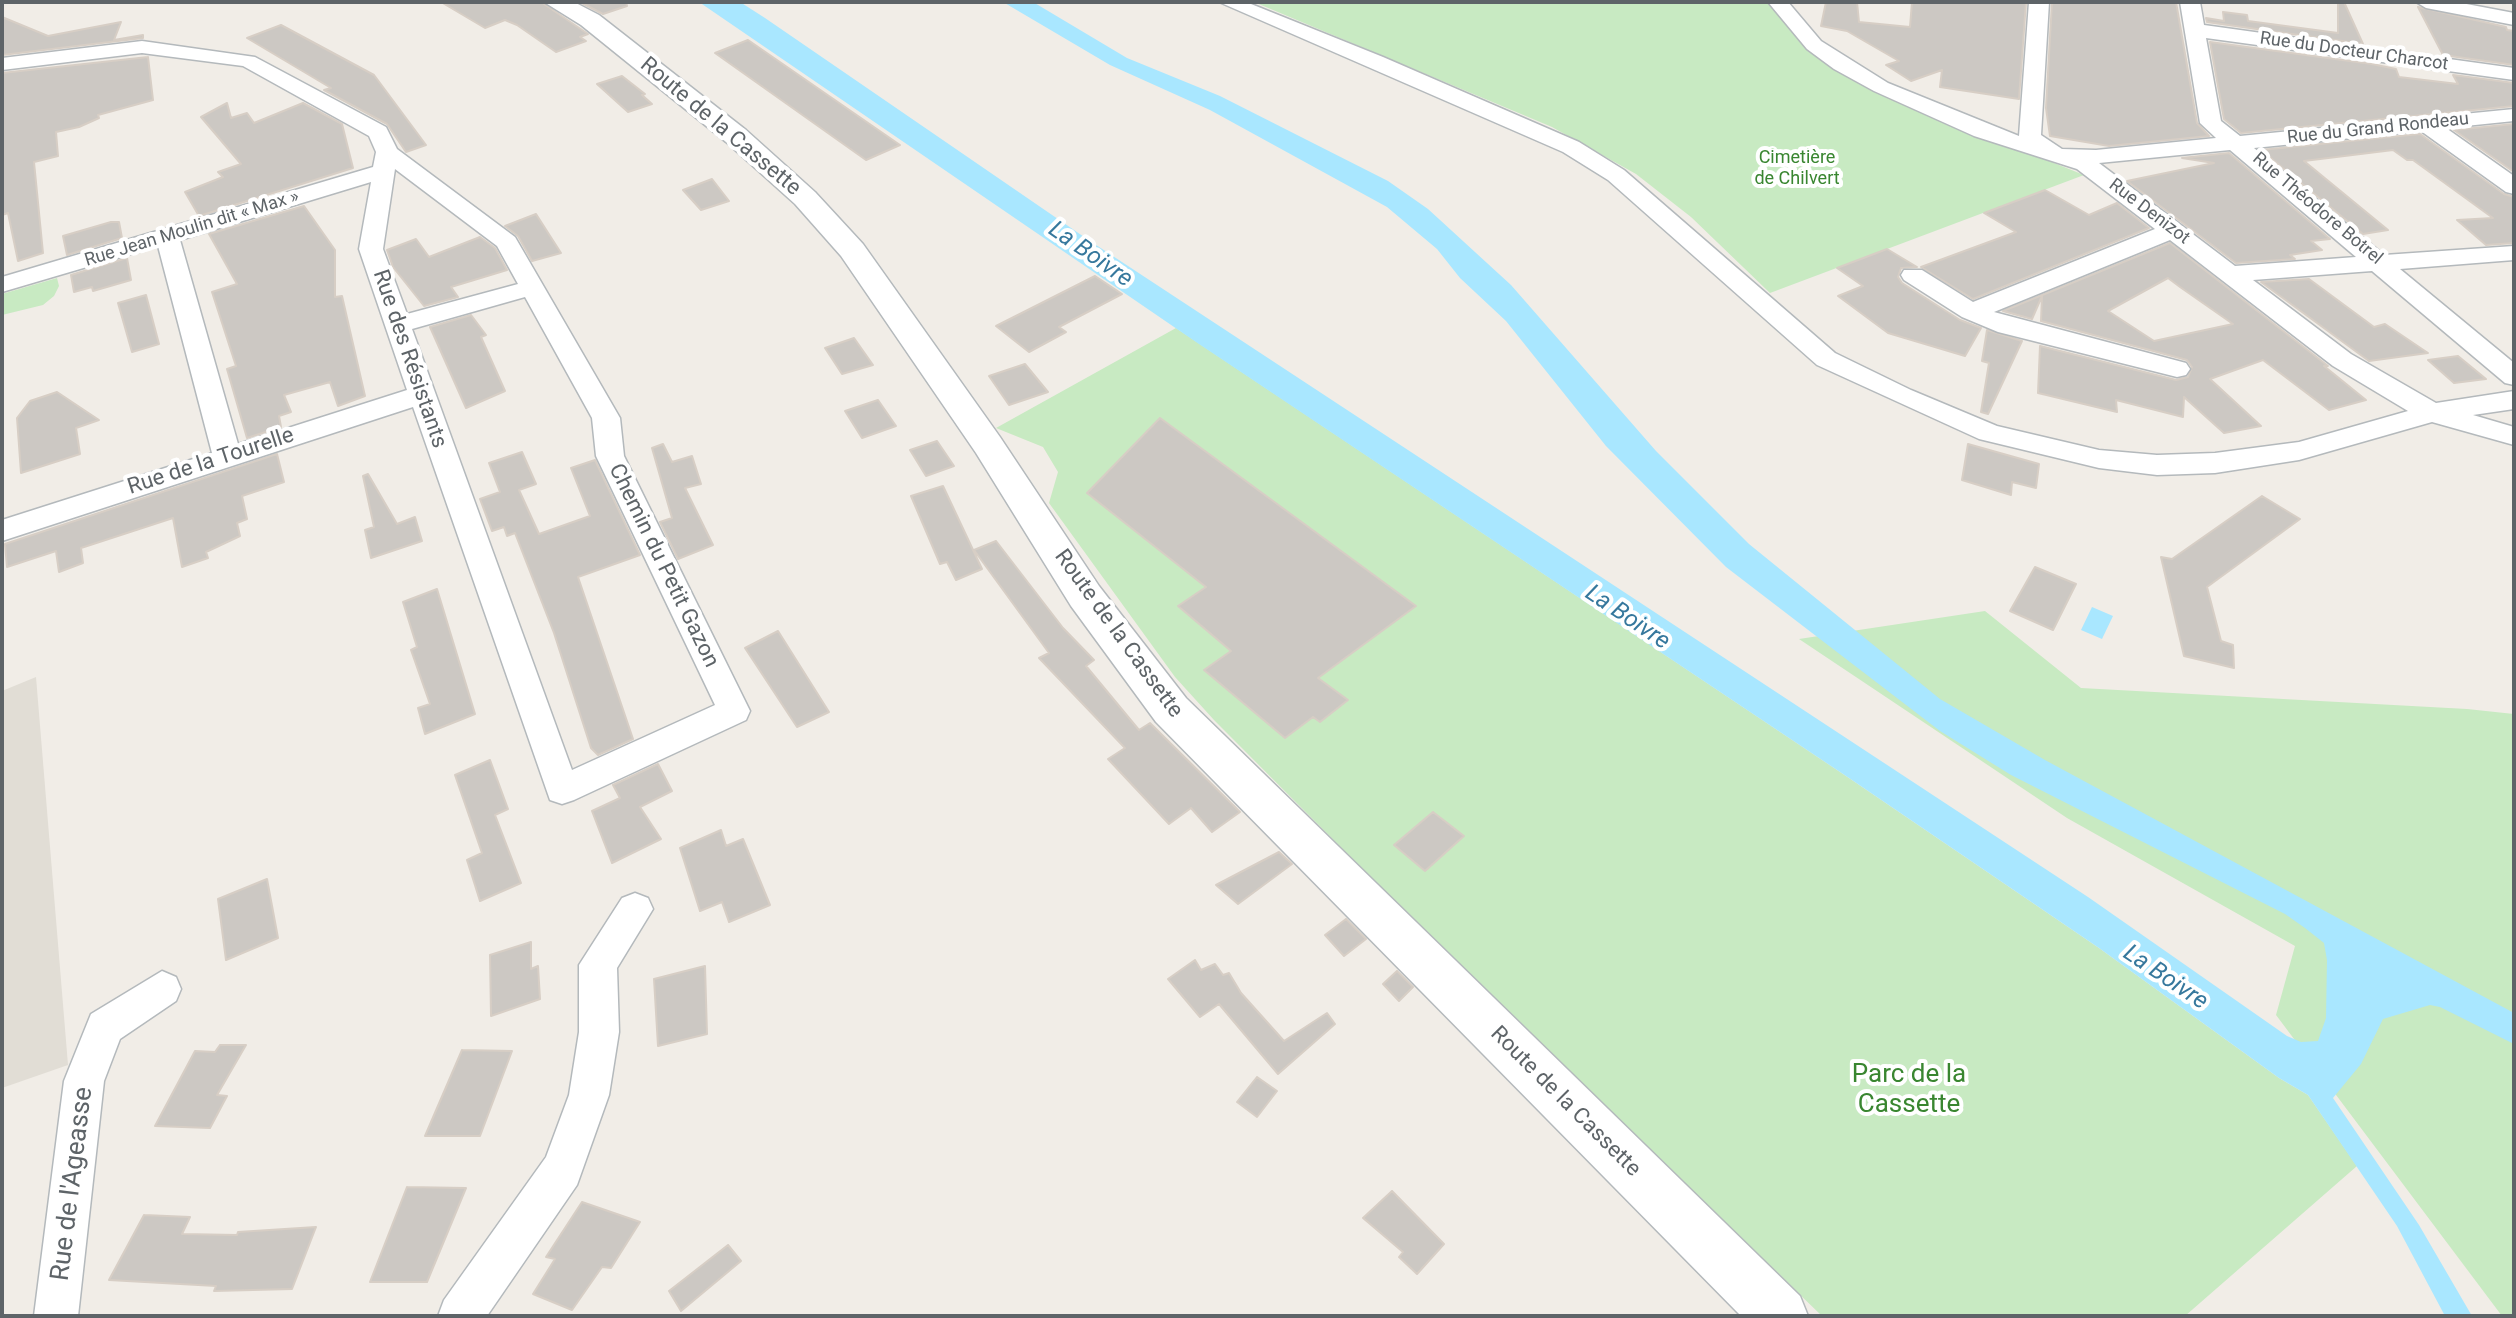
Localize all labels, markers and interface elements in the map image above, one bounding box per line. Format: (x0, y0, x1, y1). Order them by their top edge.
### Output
street label: Rue du Docteur Charcot (2258, 28, 2450, 76)
street label: Route de la Cassette (634, 52, 806, 202)
street label: Rue du Grand Rondeau (2286, 109, 2470, 149)
park label: Cimetière de Chilvert (1754, 147, 1840, 190)
street label: Rue Théodore Botrel (2248, 148, 2386, 270)
street label: Rue Denizot (2104, 175, 2194, 249)
street label: Rue Jean Moulin dit « Max » (82, 186, 302, 272)
water label: La Boivre (1042, 216, 1138, 294)
street label: Rue des Résistants (366, 266, 452, 452)
street label: Rue de la Tourelle (125, 423, 297, 501)
street label: Chemin du Petit Gazon (602, 460, 724, 672)
street label: Route de la Cassette (1048, 545, 1188, 723)
water label: La Boivre (1579, 579, 1675, 657)
water label: La Boivre (2117, 939, 2213, 1017)
street label: Route de la Cassette (1484, 1021, 1646, 1183)
park label: Parc de la Cassette (1852, 1059, 1966, 1120)
street label: Rue de l'Ageasse (46, 1085, 100, 1283)

